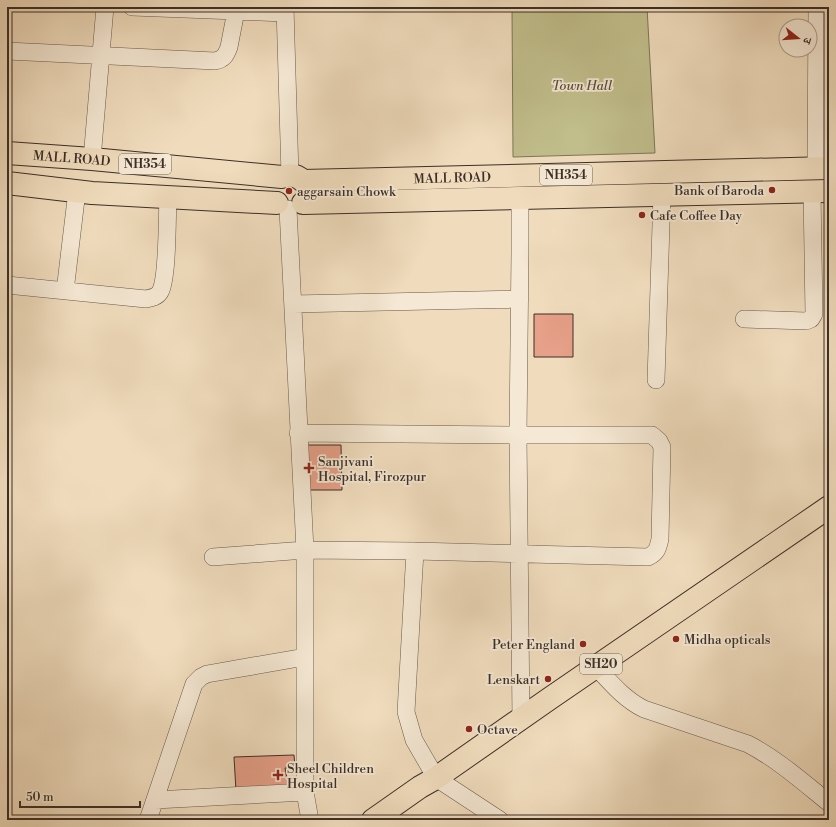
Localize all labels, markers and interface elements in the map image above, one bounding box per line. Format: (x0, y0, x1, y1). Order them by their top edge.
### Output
north arrow (778, 18, 818, 58)
text: उ (799, 35, 814, 47)
park label: Town Hall (552, 78, 613, 94)
street label: MALL ROAD (32, 148, 111, 170)
road number: NH354 (119, 154, 171, 174)
road number: NH354 (540, 165, 592, 185)
street label: MALL ROAD (413, 169, 491, 187)
place label: Bank of Baroda (673, 183, 764, 199)
place label: aggarsain Chowk (297, 184, 397, 200)
marker: Bank of Baroda (767, 185, 777, 195)
marker: aggarsain Chowk (284, 186, 294, 196)
place label: Cafe Coffee Day (650, 208, 743, 224)
marker: Cafe Coffee Day (637, 210, 647, 220)
place label: Sanjivani Hospital, Firozpur (318, 454, 427, 485)
marker: Sanjivani Hospital, Firozpur (303, 462, 315, 474)
place label: Midha opticals (684, 632, 771, 648)
marker: Midha opticals (671, 634, 681, 644)
place label: Peter England (492, 637, 576, 653)
marker: Peter England (578, 639, 588, 649)
road number: SH20 (580, 654, 622, 674)
place label: Lenskart (487, 672, 540, 688)
marker: Lenskart (543, 674, 553, 684)
place label: Octave (477, 722, 518, 738)
marker: Octave (464, 724, 474, 734)
place label: Sheel Children Hospital (287, 761, 374, 792)
marker: Sheel Children Hospital (272, 769, 284, 781)
scale bar (20, 783, 140, 809)
text: 50 m (26, 790, 54, 805)

